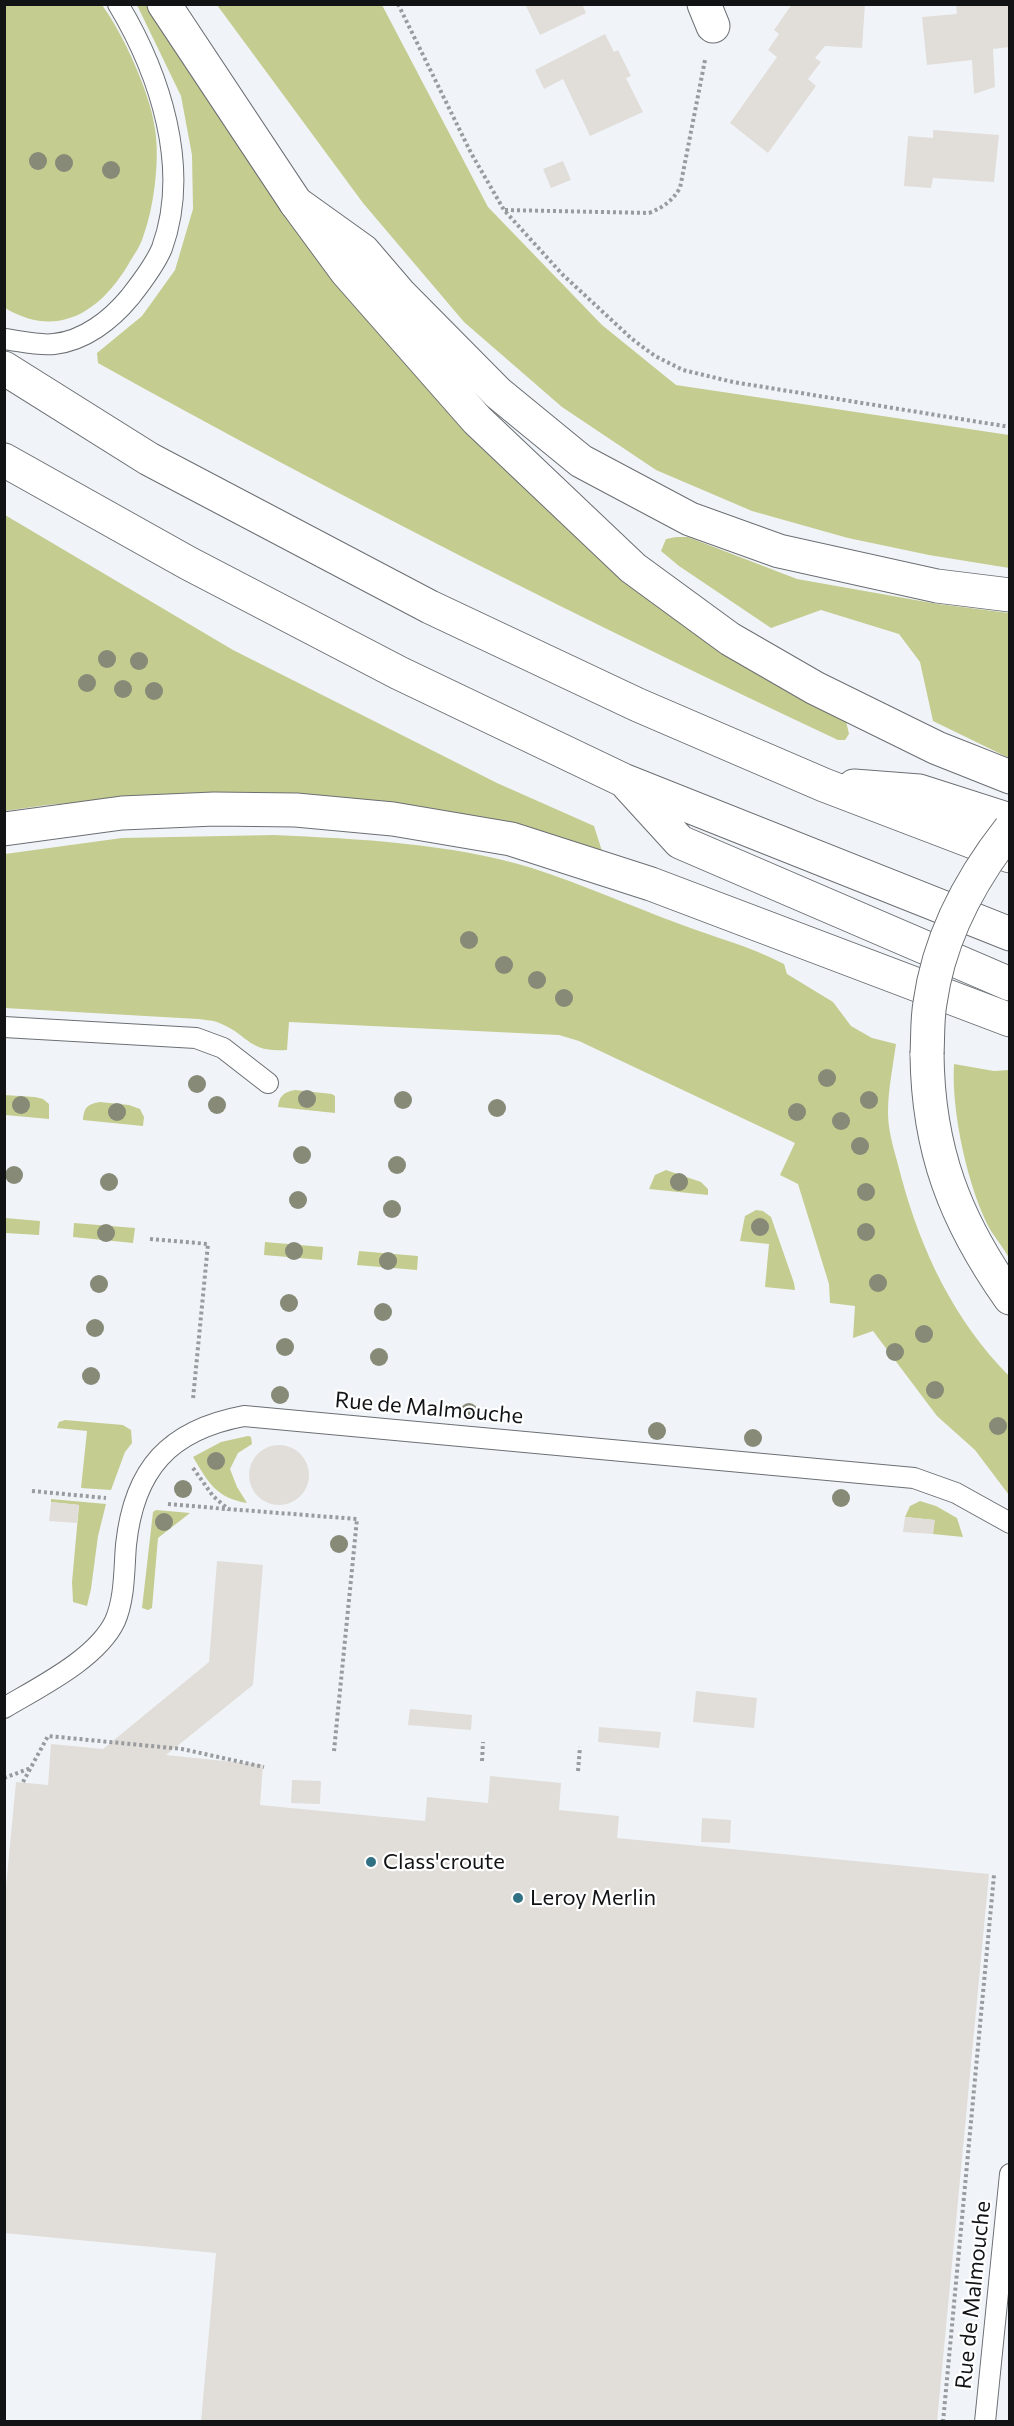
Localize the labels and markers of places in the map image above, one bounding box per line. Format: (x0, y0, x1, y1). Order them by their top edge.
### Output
place label: Class'croute (383, 1849, 505, 1875)
marker: Class'croute (364, 1855, 378, 1869)
place label: Leroy Merlin (530, 1885, 656, 1911)
marker: Leroy Merlin (511, 1891, 525, 1905)

